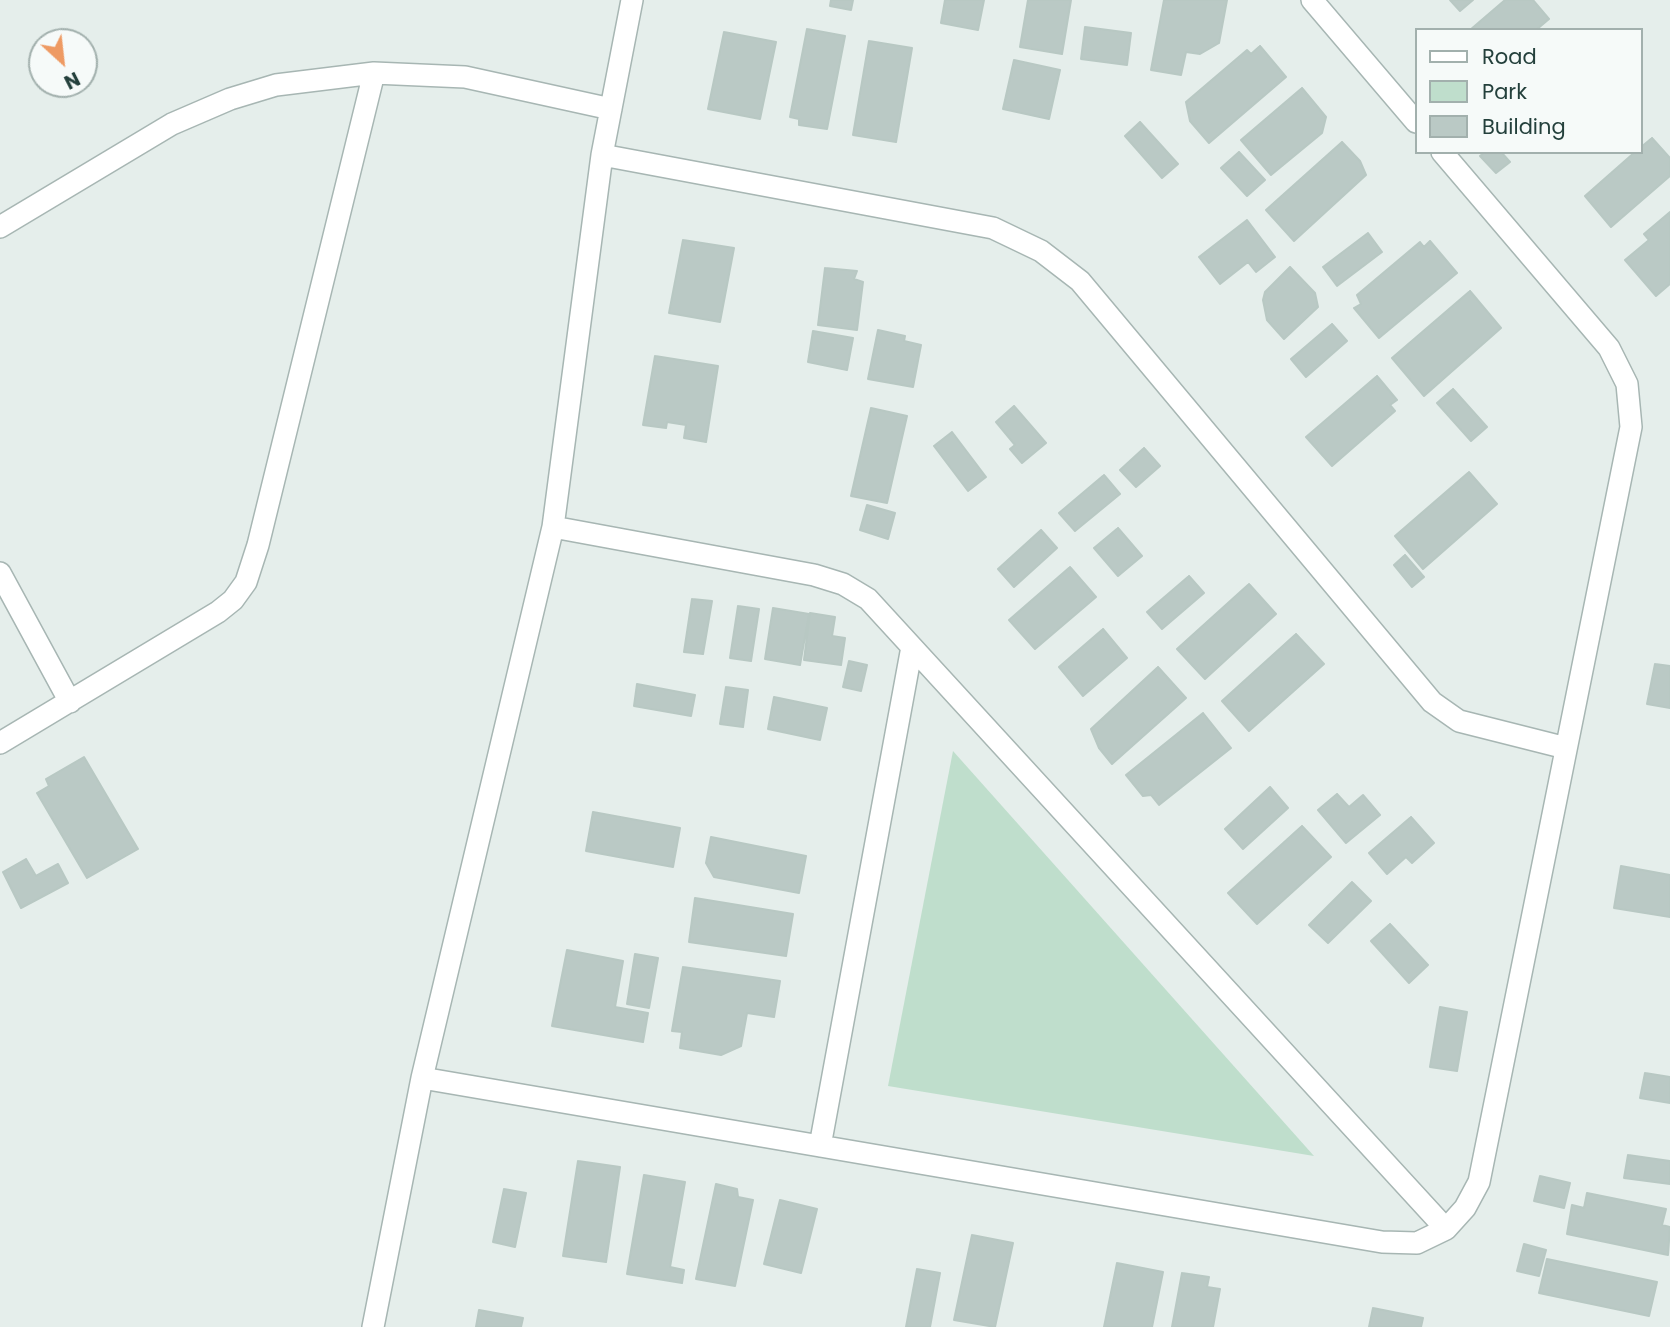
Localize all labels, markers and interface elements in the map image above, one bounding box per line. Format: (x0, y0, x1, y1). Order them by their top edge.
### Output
north arrow (28, 28, 98, 98)
legend (1414, 28, 1642, 154)
text: Road (1482, 42, 1537, 71)
text: N (59, 65, 84, 96)
text: Park (1482, 77, 1527, 106)
text: Building (1482, 112, 1566, 141)

